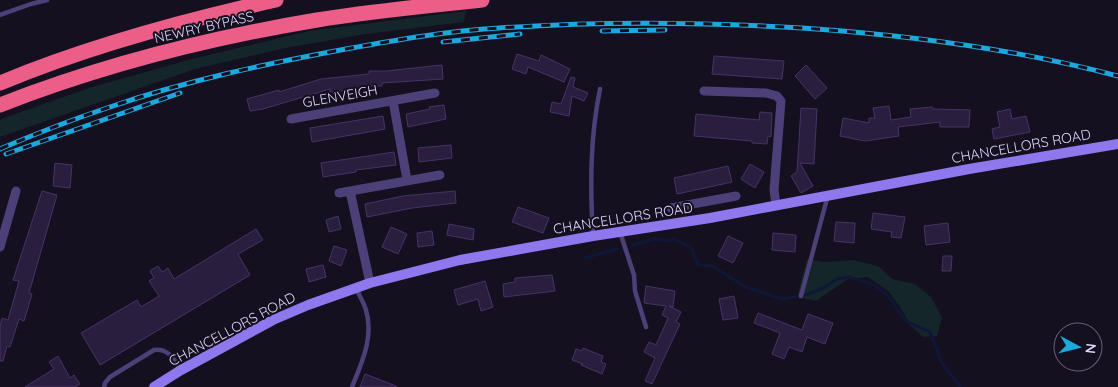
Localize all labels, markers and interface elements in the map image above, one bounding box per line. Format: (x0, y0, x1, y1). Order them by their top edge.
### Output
street label: NEWRY BYPASS (152, 7, 256, 47)
street label: GLENVEIGH (301, 81, 379, 111)
street label: CHANCELLORS ROAD (950, 125, 1092, 167)
street label: CHANCELLORS ROAD (552, 198, 694, 238)
street label: CHANCELLORS ROAD (165, 288, 299, 370)
north arrow (1053, 322, 1103, 372)
text: N (1081, 342, 1100, 355)

